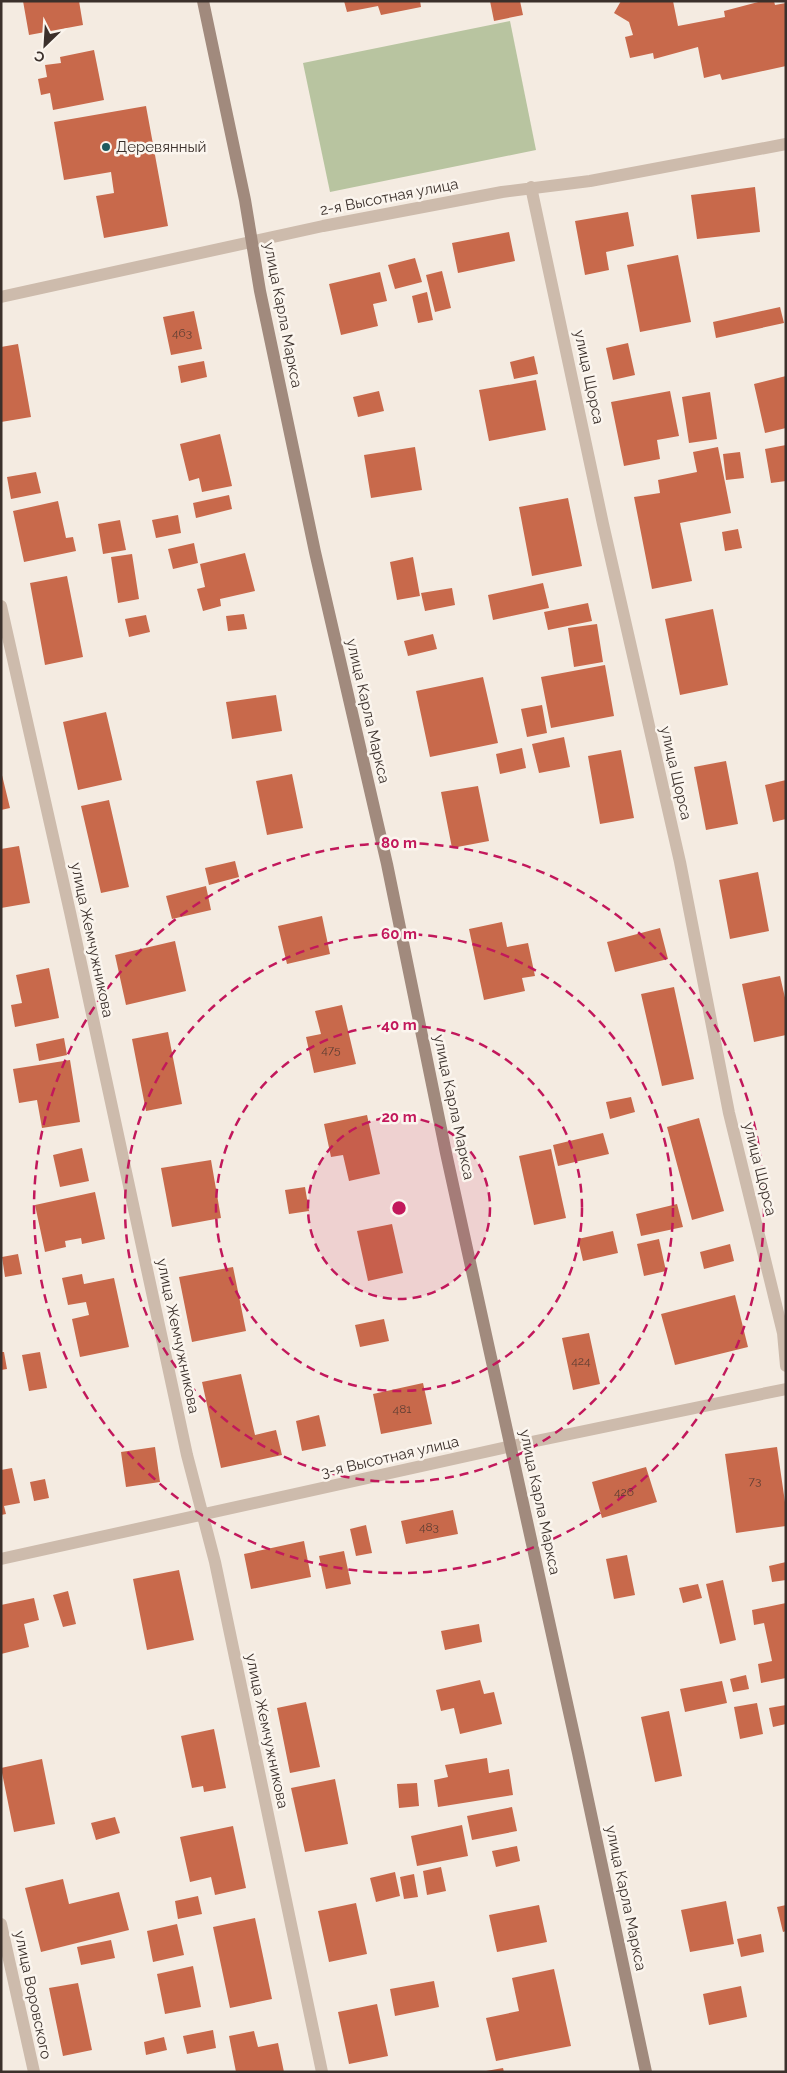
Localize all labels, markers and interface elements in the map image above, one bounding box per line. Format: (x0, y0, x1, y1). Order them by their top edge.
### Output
north arrow (20, 20, 70, 70)
text: С (31, 47, 47, 66)
place label: Деревянный (116, 138, 206, 156)
marker: Деревянный (100, 141, 112, 153)
street label: 2-я Высотная улица (318, 175, 460, 219)
street label: улица Карла Маркса (260, 241, 306, 389)
house number: 463 (172, 326, 192, 340)
street label: улица Щорса (570, 328, 608, 426)
street label: улица Карла Маркса (343, 637, 393, 785)
street label: улица Щорса (656, 724, 696, 822)
text: 80 m (381, 834, 417, 852)
street label: улица Жемчужникова (67, 861, 117, 1019)
text: 60 m (381, 925, 417, 943)
text: 40 m (381, 1016, 417, 1034)
street label: улица Карла Маркса (430, 1033, 478, 1181)
house number: 475 (321, 1043, 341, 1057)
text: 20 m (381, 1108, 417, 1126)
street label: улица Щорса (740, 1120, 780, 1218)
centre of rings (390, 1199, 408, 1217)
street label: улица Жемчужникова (153, 1257, 203, 1415)
house number: 424 (571, 1354, 591, 1368)
house number: 481 (393, 1402, 411, 1416)
street label: улица Карла Маркса (516, 1428, 564, 1576)
street label: 3-я Высотная улица (319, 1432, 461, 1482)
house number: 73 (749, 1474, 761, 1488)
house number: 426 (614, 1485, 634, 1499)
house number: 483 (419, 1520, 439, 1534)
street label: улица Жемчужникова (242, 1652, 292, 1810)
street label: улица Карла Маркса (602, 1824, 650, 1972)
street label: улица Воровского (11, 1929, 55, 2061)

